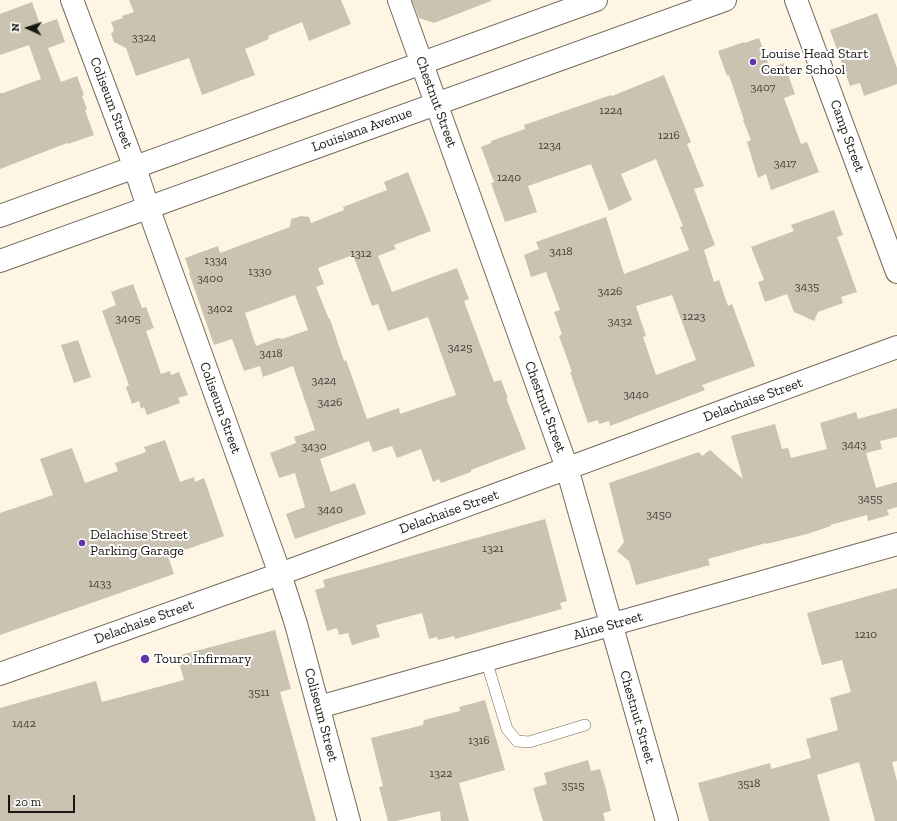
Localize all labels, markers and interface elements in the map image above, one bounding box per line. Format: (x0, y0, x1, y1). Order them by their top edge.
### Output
north arrow (8, 8, 48, 48)
text: N (9, 23, 22, 32)
house number: 3324 (132, 31, 156, 45)
place label: Louise Head Start Center School (761, 46, 868, 78)
street label: Chestnut Street (412, 54, 460, 150)
street label: Coliseum Street (86, 55, 136, 151)
marker: Louise Head Start Center School (748, 57, 758, 67)
house number: 3407 (751, 81, 775, 95)
street label: Camp Street (826, 98, 868, 174)
street label: Louisiana Avenue (309, 104, 415, 156)
house number: 1224 (599, 104, 623, 118)
house number: 1216 (658, 129, 680, 143)
house number: 1234 (538, 139, 562, 153)
house number: 3417 (774, 157, 796, 171)
house number: 1240 (497, 171, 521, 185)
house number: 3418 (549, 245, 573, 259)
house number: 1312 (350, 247, 372, 261)
house number: 1334 (205, 254, 227, 268)
house number: 1330 (248, 265, 272, 279)
house number: 3400 (197, 272, 223, 286)
house number: 3435 (795, 280, 819, 294)
house number: 3426 (598, 285, 622, 299)
house number: 3402 (207, 302, 233, 316)
house number: 1223 (683, 310, 705, 324)
house number: 3405 (115, 312, 141, 326)
house number: 3432 (608, 315, 632, 329)
house number: 3425 (448, 341, 472, 355)
house number: 3418 (259, 347, 283, 361)
street label: Chestnut Street (521, 359, 569, 455)
street label: Coliseum Street (196, 360, 244, 456)
house number: 3424 (312, 374, 336, 388)
street label: Delachaise Street (701, 374, 805, 426)
house number: 3440 (623, 388, 649, 402)
house number: 3426 (318, 396, 342, 410)
house number: 3443 (842, 438, 866, 452)
house number: 3430 (301, 440, 327, 454)
street label: Delachaise Street (397, 486, 501, 538)
house number: 3455 (858, 492, 882, 506)
house number: 3440 (317, 503, 343, 517)
house number: 3450 (646, 508, 672, 522)
place label: Delachise Street Parking Garage (90, 527, 188, 560)
marker: Delachise Street Parking Garage (77, 538, 87, 548)
house number: 1321 (482, 542, 504, 556)
house number: 1433 (89, 577, 111, 591)
street label: Delachaise Street (92, 596, 196, 648)
street label: Aline Street (571, 608, 645, 644)
house number: 1210 (855, 628, 877, 642)
place label: Touro Infirmary (154, 651, 251, 667)
marker: Touro Infirmary (139, 653, 151, 665)
street label: Coliseum Street (300, 666, 342, 764)
street label: Chestnut Street (616, 669, 658, 765)
house number: 3511 (248, 686, 270, 700)
house number: 1442 (12, 717, 36, 731)
house number: 1316 (468, 734, 490, 748)
house number: 1322 (430, 767, 452, 781)
house number: 3518 (737, 777, 761, 791)
house number: 3515 (562, 779, 584, 793)
scale bar (10, 787, 77, 813)
text: 20 m (15, 795, 41, 809)

